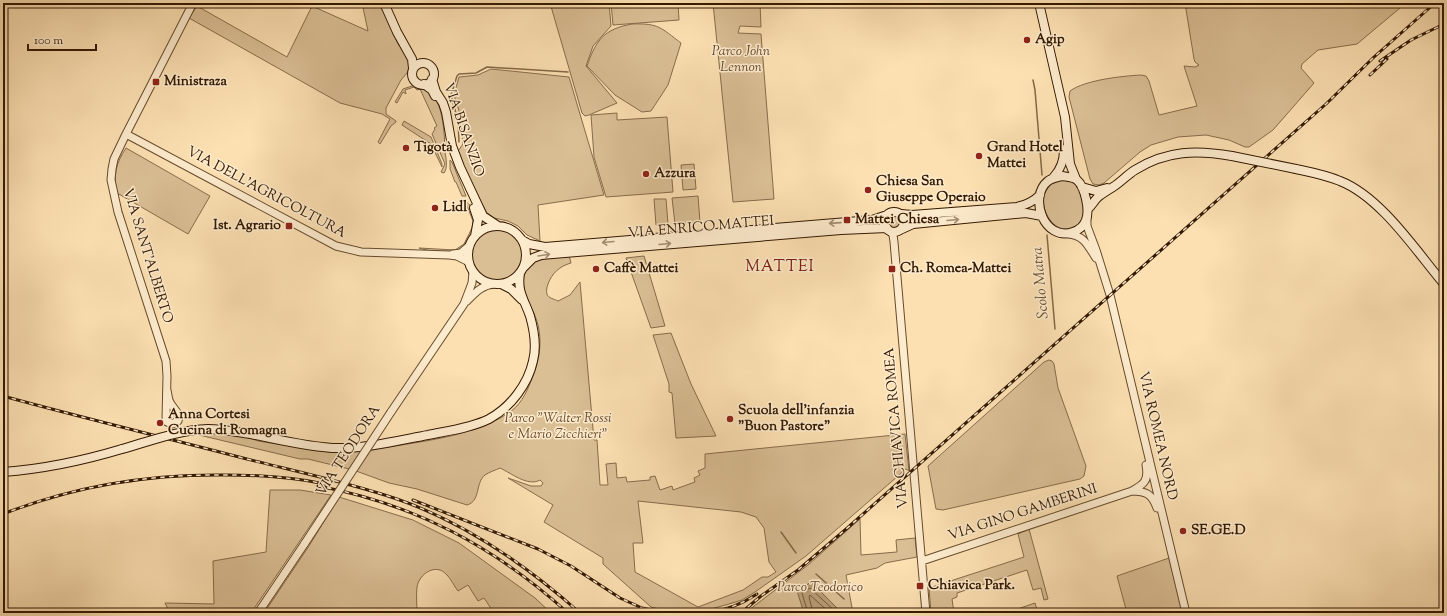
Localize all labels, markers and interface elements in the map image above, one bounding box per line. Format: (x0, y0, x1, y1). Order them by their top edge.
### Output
scale bar (28, 26, 96, 52)
place label: Agip (1035, 30, 1065, 50)
text: 100 m (34, 32, 63, 50)
marker: Agip (1022, 35, 1032, 45)
park label: Parco John Lennon (712, 42, 771, 78)
place label: Ministraza (164, 72, 227, 92)
marker: Ministraza (151, 77, 161, 87)
street label: VIA BISANZIO (438, 80, 489, 180)
place label: Tigotà (414, 138, 453, 158)
place label: Grand Hotel Mattei (987, 138, 1063, 174)
street label: VIA DELL'AGRICOLTURA (183, 142, 350, 244)
marker: Tigotà (401, 143, 411, 153)
marker: Grand Hotel Mattei (974, 151, 984, 161)
place label: Azzura (654, 164, 696, 184)
marker: Azzura (641, 169, 651, 179)
place label: Chiesa San Giuseppe Operaio (876, 172, 986, 208)
marker: Chiesa San Giuseppe Operaio (863, 185, 873, 195)
street label: VIA SANT'ALBERTO (117, 186, 177, 326)
place label: Lidl (443, 198, 467, 218)
marker: Lidl (430, 203, 440, 213)
place label: Mattei Chiesa (855, 210, 940, 230)
street label: VIA ENRICO MATTEI (627, 212, 775, 244)
marker: Mattei Chiesa (842, 215, 852, 225)
place label: Ist. Agrario (213, 216, 281, 236)
one-way arrow (946, 216, 959, 224)
one-way arrow (829, 220, 842, 227)
marker: Ist. Agrario (284, 221, 294, 231)
one-way arrow (602, 238, 615, 245)
one-way arrow (658, 241, 671, 248)
water label: Scolo Matra (1027, 246, 1055, 320)
one-way arrow (538, 251, 551, 259)
district label: MATTEI (745, 256, 815, 279)
place label: Caffè Mattei (604, 259, 679, 279)
place label: Ch. Romea-Mattei (900, 259, 1011, 279)
marker: Caffè Mattei (591, 264, 601, 274)
marker: Ch. Romea-Mattei (887, 264, 897, 274)
street label: VIA CHIAVICA ROMEA (880, 346, 914, 509)
street label: VIA ROMEA NORD (1132, 370, 1182, 502)
street label: VIA TEODORA (312, 401, 386, 500)
place label: Scuola dell'infanzia "Buon Pastore" (738, 401, 855, 437)
place label: Anna Cortesi Cucina di Romagna (168, 405, 287, 441)
park label: Parco "Walter Rossi e Mario Zicchieri" (504, 409, 612, 445)
marker: Scuola dell'infanzia "Buon Pastore" (725, 414, 735, 424)
marker: Anna Cortesi Cucina di Romagna (155, 418, 165, 428)
street label: VIA GINO GAMBERINI (946, 479, 1101, 547)
place label: SE.GE.D (1191, 521, 1245, 541)
marker: SE.GE.D (1178, 526, 1188, 536)
place label: Chiavica Park. (928, 576, 1016, 596)
park label: Parco Teodorico (777, 578, 863, 598)
marker: Chiavica Park. (915, 581, 925, 591)

